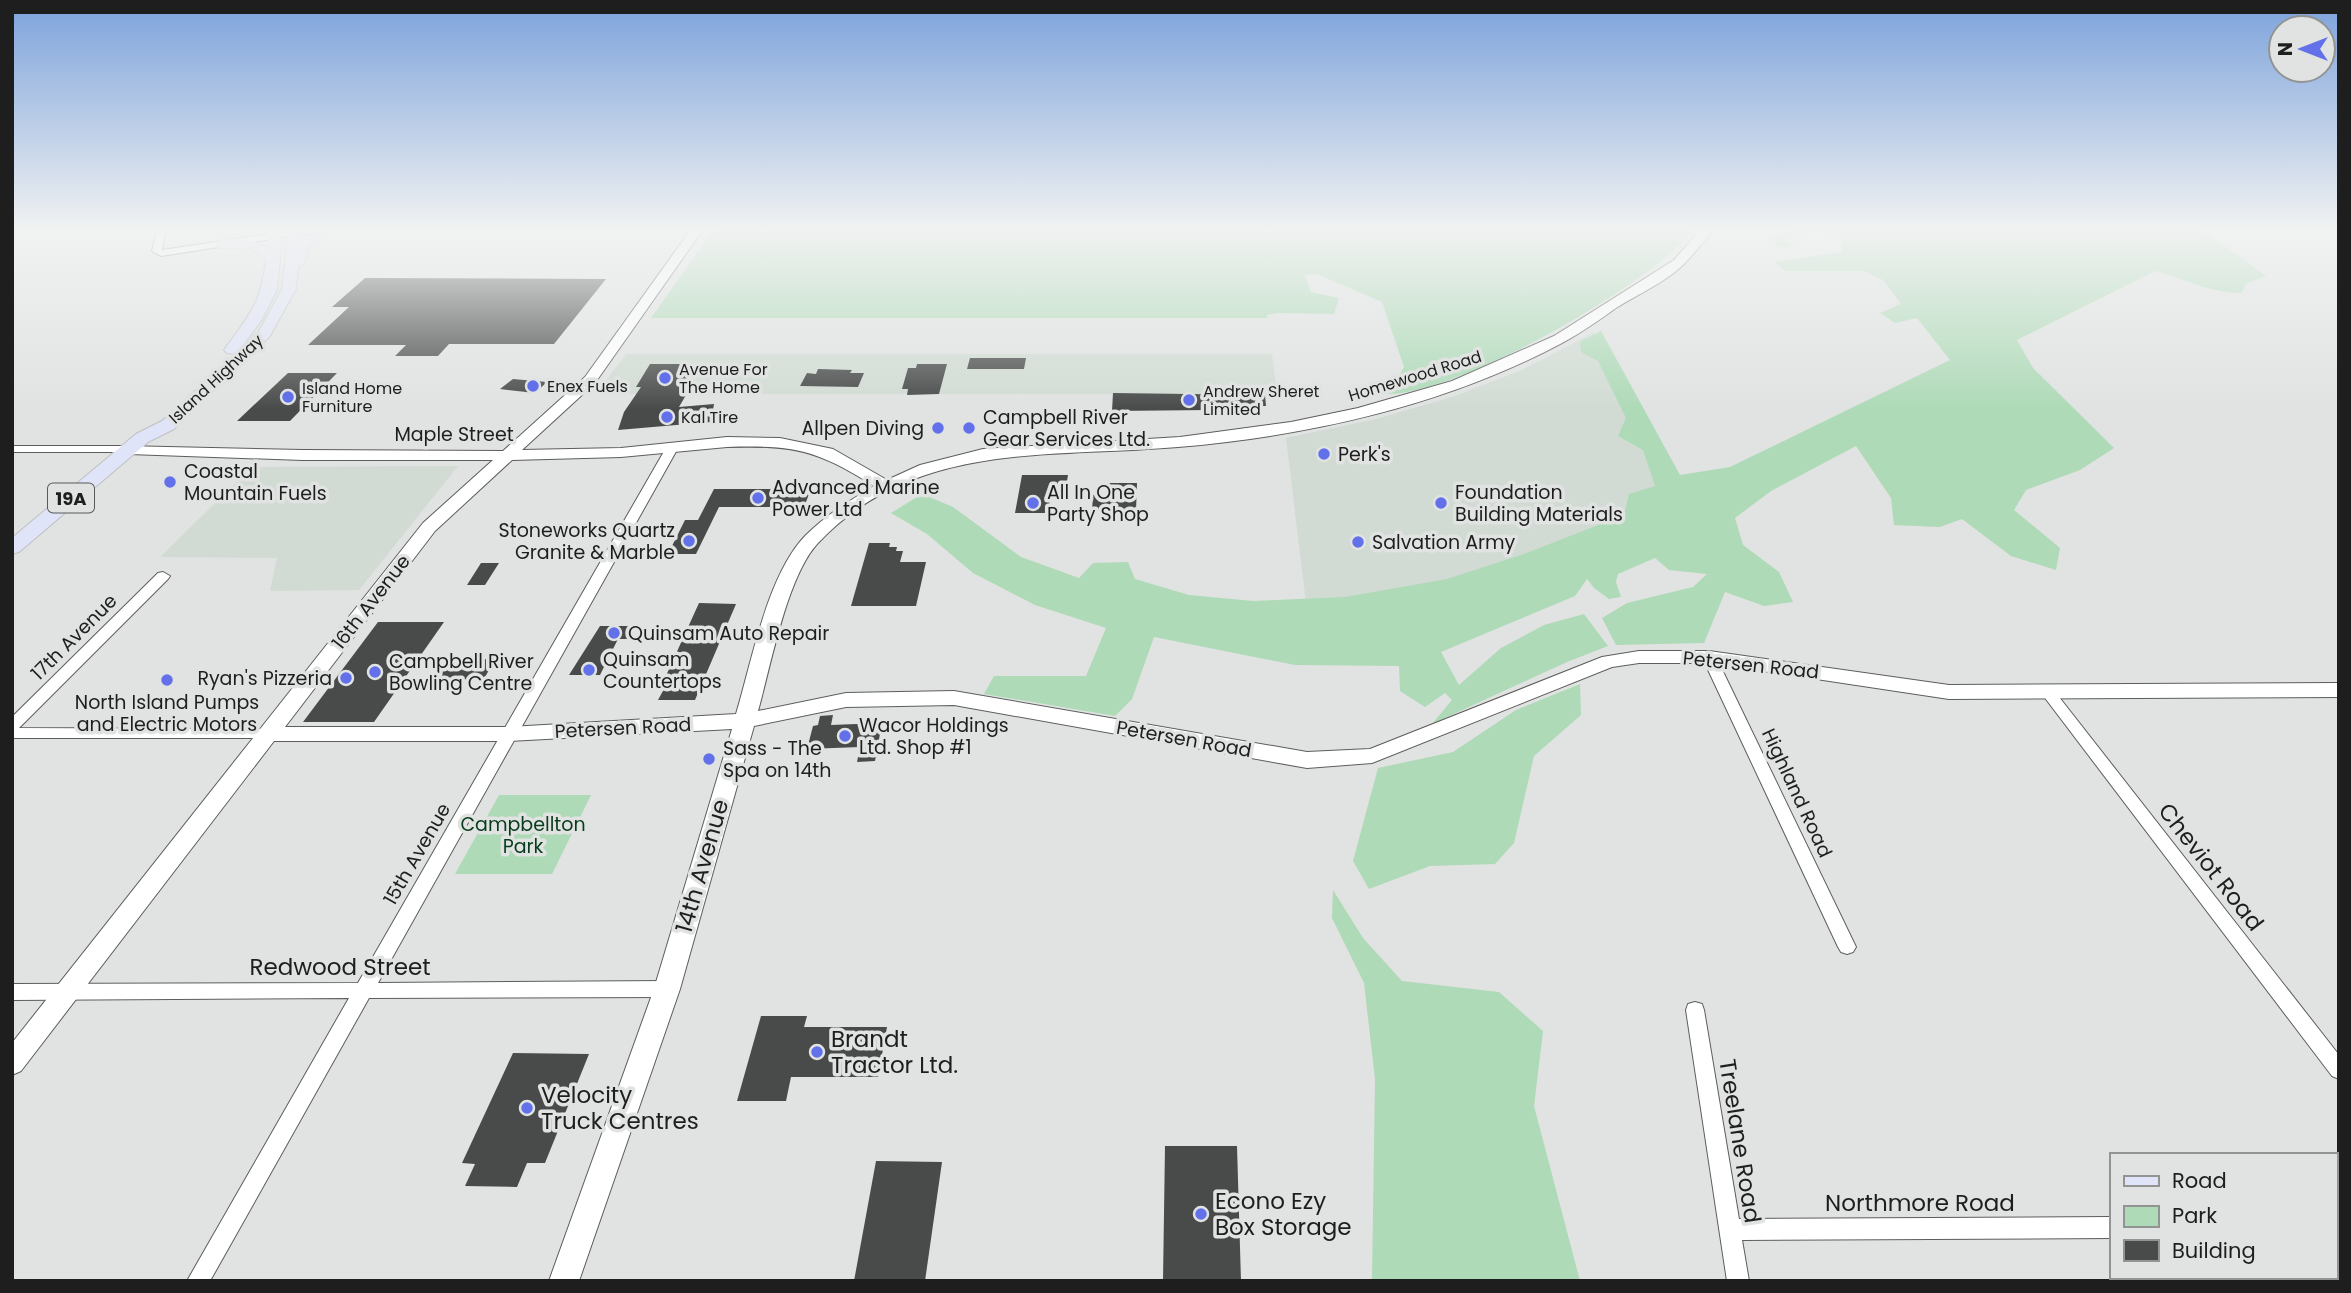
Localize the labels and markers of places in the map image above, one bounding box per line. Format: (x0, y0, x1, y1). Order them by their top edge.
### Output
place label: Avenue For The Home (679, 358, 768, 399)
marker: Avenue For The Home (657, 370, 673, 386)
place label: Enex Fuels (547, 375, 628, 398)
place label: Island Home Furniture (302, 377, 402, 418)
marker: Enex Fuels (525, 378, 541, 394)
place label: Andrew Sheret Limited (1203, 380, 1320, 421)
marker: Island Home Furniture (280, 389, 296, 405)
marker: Andrew Sheret Limited (1181, 392, 1197, 408)
place label: Campbell River Gear Services Ltd. (983, 404, 1150, 453)
place label: Kal Tire (681, 406, 738, 429)
marker: Kal Tire (659, 409, 675, 425)
place label: Allpen Diving (802, 415, 924, 442)
marker: Allpen Diving (930, 420, 946, 436)
marker: Campbell River Gear Services Ltd. (961, 420, 977, 436)
place label: Perk's (1338, 441, 1391, 468)
marker: Perk's (1316, 446, 1332, 462)
place label: Coastal Mountain Fuels (184, 458, 327, 507)
marker: Coastal Mountain Fuels (162, 474, 178, 490)
place label: Advanced Marine Power Ltd (772, 474, 939, 523)
place label: All In One Party Shop (1047, 479, 1149, 528)
place label: Foundation Building Materials (1455, 479, 1623, 528)
marker: Advanced Marine Power Ltd (750, 490, 766, 506)
marker: All In One Party Shop (1025, 495, 1041, 511)
marker: Foundation Building Materials (1433, 495, 1449, 511)
place label: Stoneworks Quartz Granite & Marble (499, 517, 675, 566)
place label: Salvation Army (1372, 529, 1516, 556)
marker: Stoneworks Quartz Granite & Marble (681, 533, 697, 549)
marker: Salvation Army (1350, 534, 1366, 550)
place label: Quinsam Auto Repair (628, 620, 829, 647)
marker: Quinsam Auto Repair (606, 625, 622, 641)
place label: Quinsam Countertops (603, 646, 722, 695)
place label: Campbell River Bowling Centre (389, 648, 534, 697)
marker: Quinsam Countertops (581, 662, 597, 678)
marker: Campbell River Bowling Centre (367, 664, 383, 680)
place label: Ryan's Pizzeria (197, 665, 332, 692)
marker: Ryan's Pizzeria (338, 670, 354, 686)
marker: North Island Pumps and Electric Motors (159, 672, 175, 688)
place label: North Island Pumps and Electric Motors (75, 689, 259, 738)
place label: Wacor Holdings Ltd. Shop #1 (859, 712, 1009, 761)
marker: Wacor Holdings Ltd. Shop #1 (837, 728, 853, 744)
place label: Sass - The Spa on 14th (723, 735, 831, 784)
marker: Sass - The Spa on 14th (701, 751, 717, 767)
place label: Brandt Tractor Ltd. (831, 1023, 958, 1081)
marker: Brandt Tractor Ltd. (809, 1044, 825, 1060)
place label: Velocity Truck Centres (541, 1079, 699, 1137)
marker: Velocity Truck Centres (519, 1100, 535, 1116)
place label: Econo Ezy Box Storage (1215, 1185, 1352, 1243)
marker: Econo Ezy Box Storage (1193, 1206, 1209, 1222)

